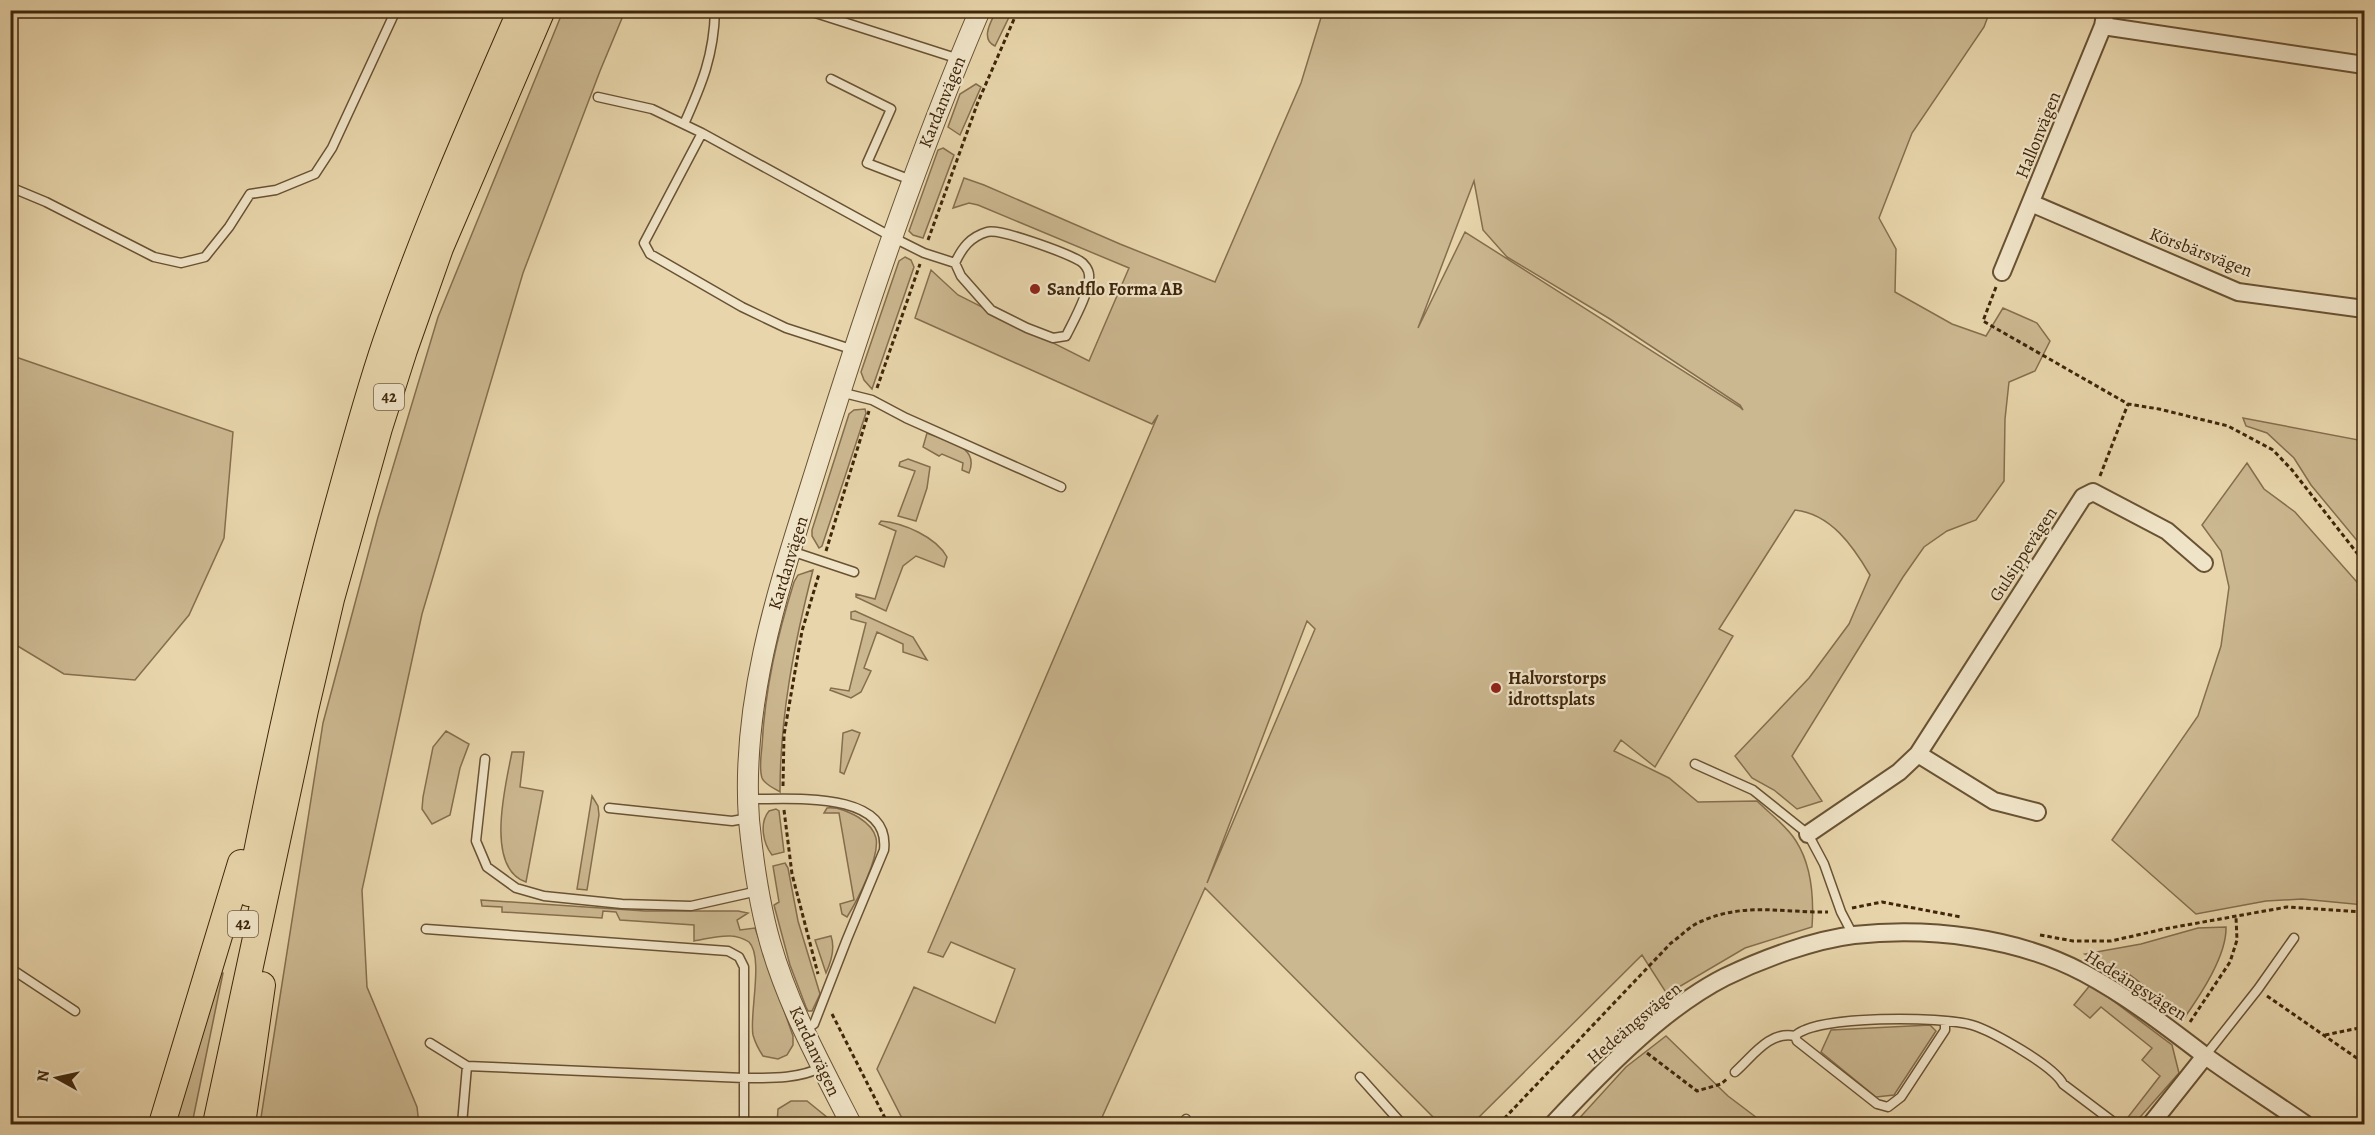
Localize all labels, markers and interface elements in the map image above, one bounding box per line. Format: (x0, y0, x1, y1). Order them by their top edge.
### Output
street label: Kardanvägen (913, 52, 971, 151)
street label: Hallonvägen (2010, 88, 2066, 182)
street label: Körsbärsvägen (2146, 221, 2256, 283)
place label: Sandflo Forma AB (1047, 277, 1183, 301)
marker: Sandflo Forma AB (1028, 282, 1042, 296)
road number: 42 (374, 384, 404, 410)
street label: Gulsippevägen (1983, 502, 2063, 606)
street label: Kardanvägen (762, 513, 814, 613)
place label: Halvorstorps idrottsplats (1508, 666, 1606, 711)
marker: Halvorstorps idrottsplats (1489, 681, 1503, 695)
road number: 42 (228, 911, 258, 937)
street label: Hedeängsvägen (2080, 944, 2192, 1026)
street label: Hedeängsvägen (1582, 976, 1686, 1070)
street label: Kardanvägen (784, 1002, 846, 1100)
north arrow (27, 1048, 87, 1108)
text: N (31, 1068, 55, 1083)

